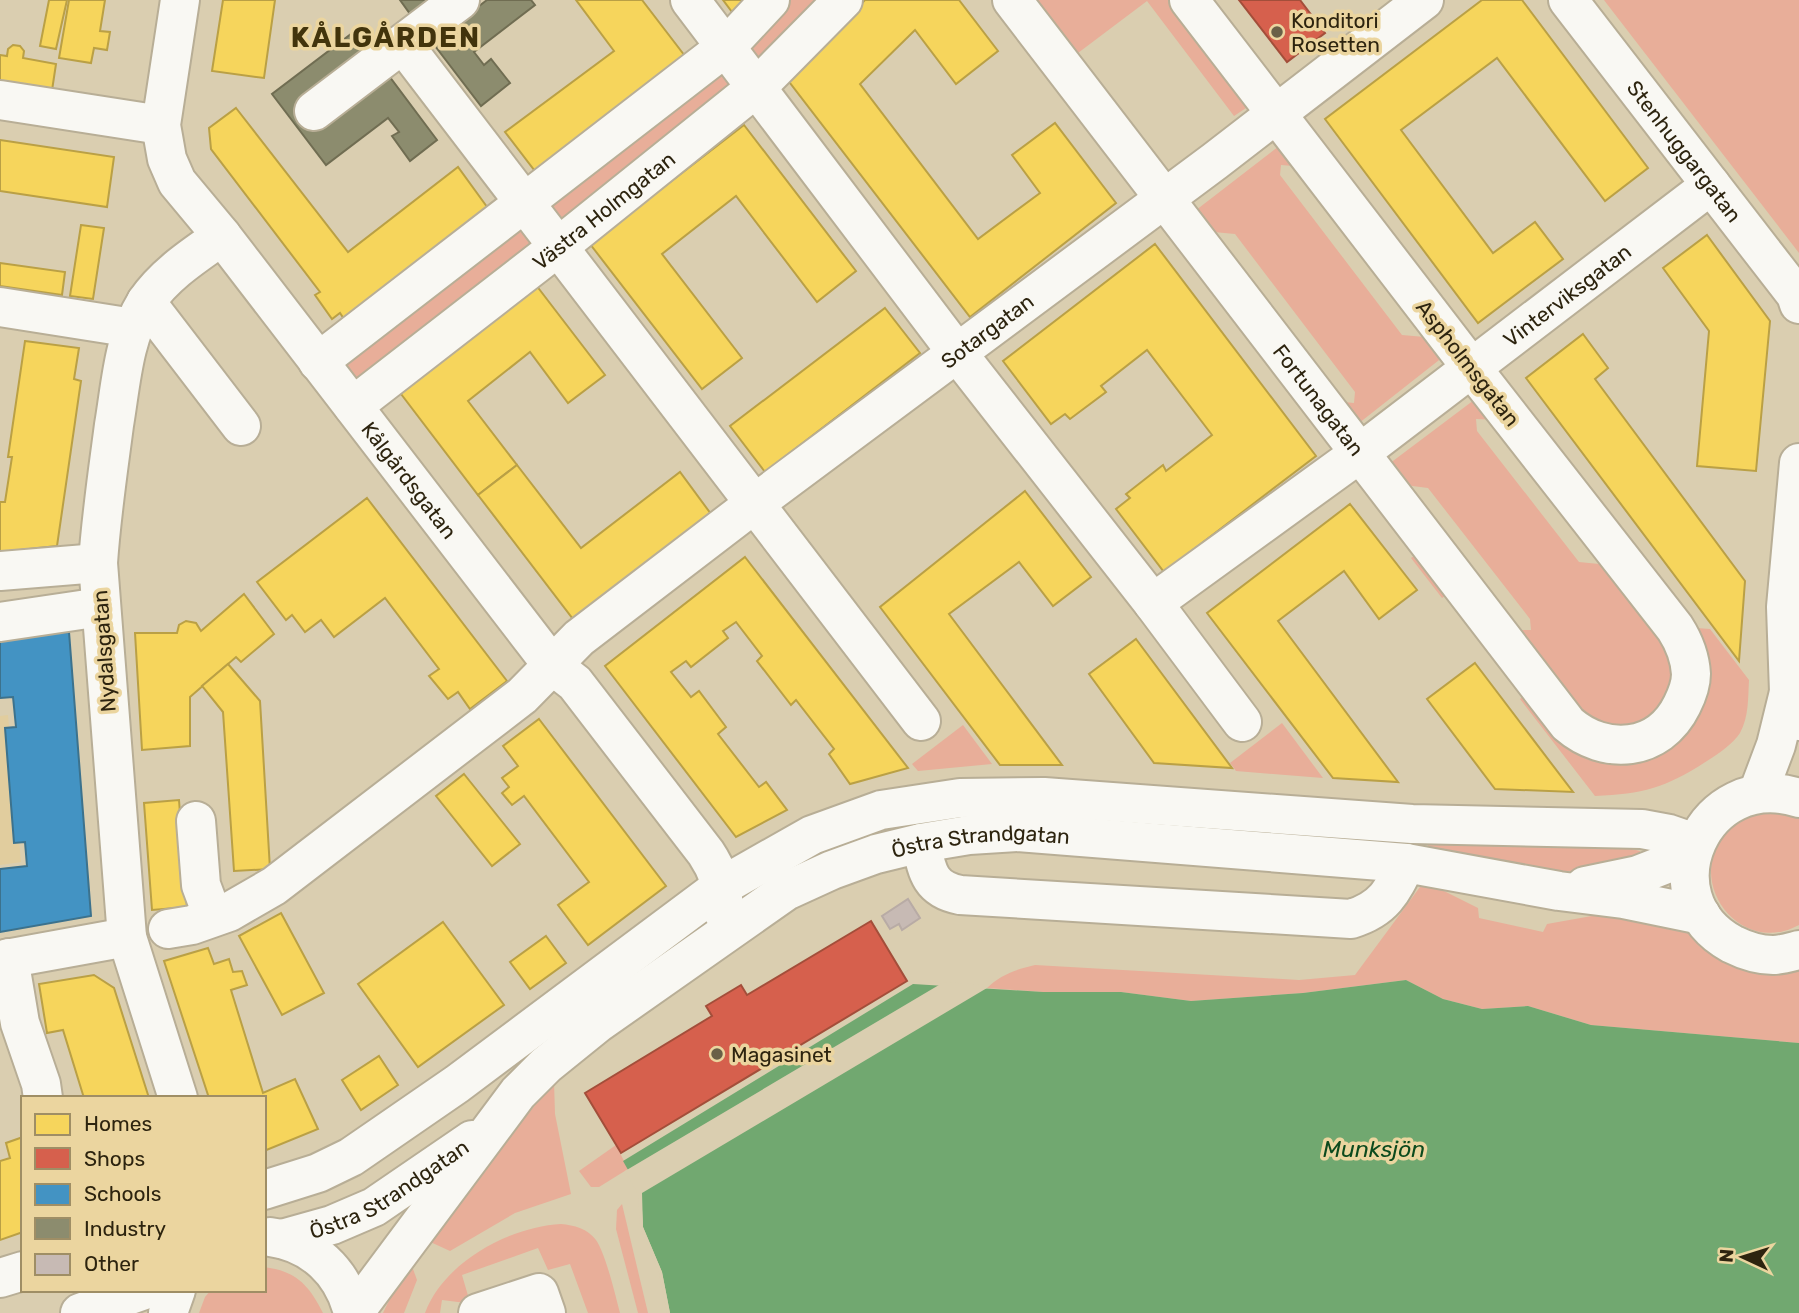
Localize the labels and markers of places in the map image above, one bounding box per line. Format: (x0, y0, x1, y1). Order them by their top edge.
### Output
place label: Konditori Rosetten (1291, 8, 1380, 57)
marker: Konditori Rosetten (1269, 24, 1285, 40)
place label: Magasinet (731, 1042, 832, 1067)
marker: Magasinet (709, 1046, 725, 1062)

